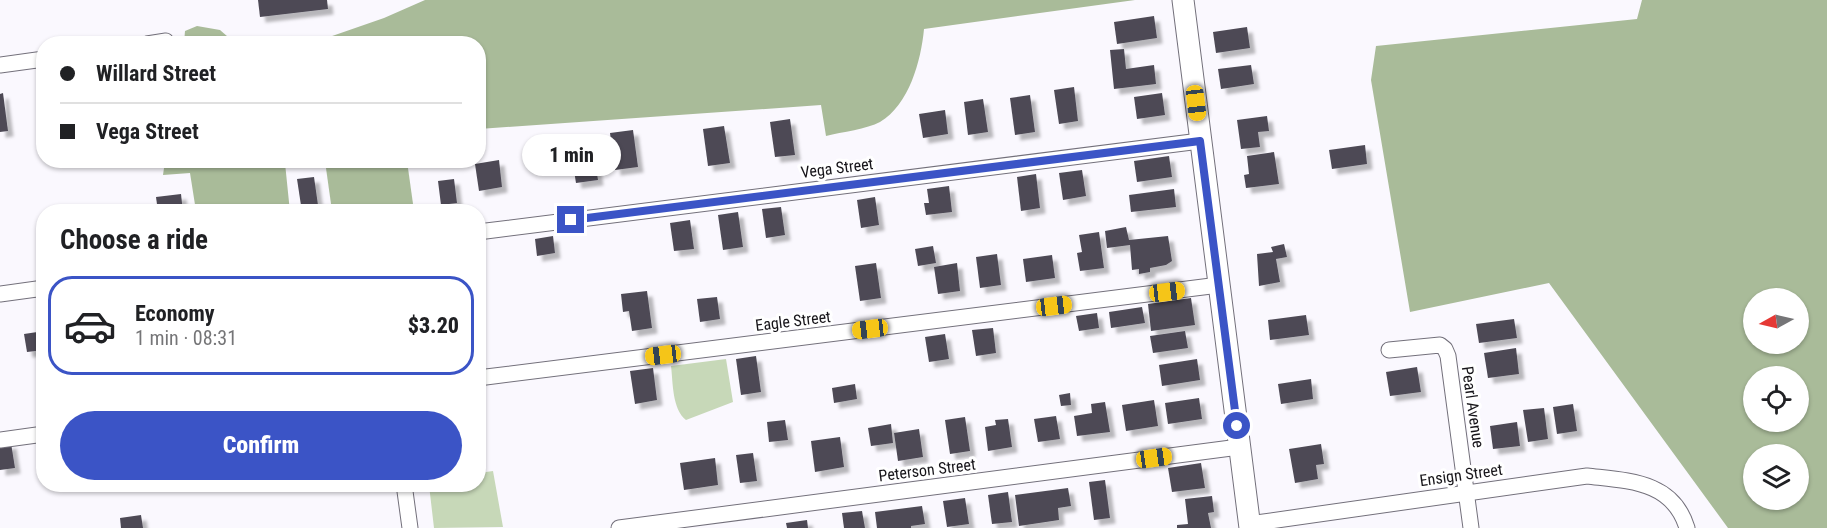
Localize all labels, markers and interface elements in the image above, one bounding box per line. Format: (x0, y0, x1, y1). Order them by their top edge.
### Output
text: Willard Street (96, 61, 216, 86)
car (1185, 84, 1207, 122)
text: Vega Street (96, 119, 199, 144)
callout: 1 min (522, 133, 620, 175)
text: 1 min (549, 143, 594, 167)
street label: Vega Street (800, 154, 875, 182)
route end (557, 206, 584, 233)
text: Choose a ride (60, 224, 208, 256)
car (1148, 281, 1186, 303)
north arrow (1743, 288, 1809, 354)
map controls (1743, 288, 1809, 510)
car (1035, 295, 1073, 317)
icon: car (63, 299, 117, 353)
text: Economy (135, 301, 215, 326)
street label: Eagle Street (754, 307, 832, 335)
text: $3.20 (408, 313, 459, 338)
car (851, 318, 889, 340)
text: 1 min · 08:31 (135, 326, 237, 350)
car (644, 344, 682, 366)
street label: Pearl Avenue (1458, 365, 1488, 449)
button: locate (1743, 366, 1809, 432)
button: Confirm (60, 411, 462, 480)
route start (1223, 412, 1250, 439)
button: layers (1743, 444, 1809, 510)
car (1135, 447, 1173, 469)
street label: Peterson Street (877, 455, 977, 485)
street label: Ensign Street (1418, 460, 1504, 490)

